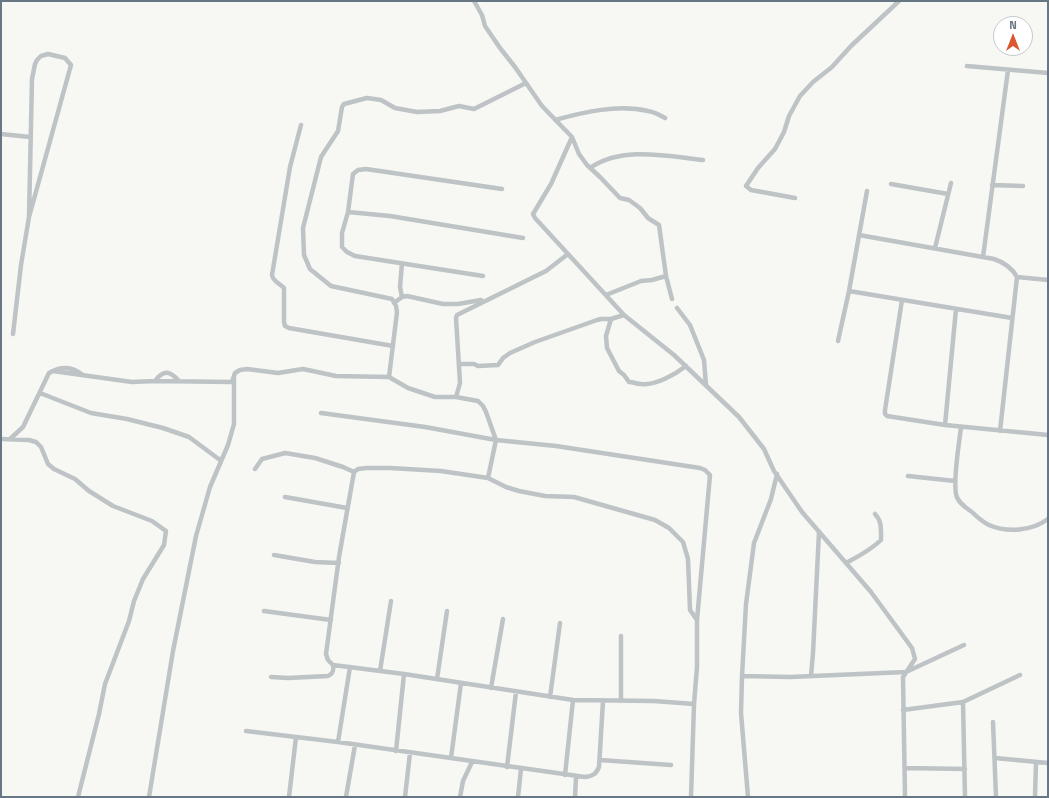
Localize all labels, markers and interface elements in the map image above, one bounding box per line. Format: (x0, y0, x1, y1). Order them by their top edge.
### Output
north arrow (993, 16, 1033, 56)
text: N (1009, 17, 1017, 33)

